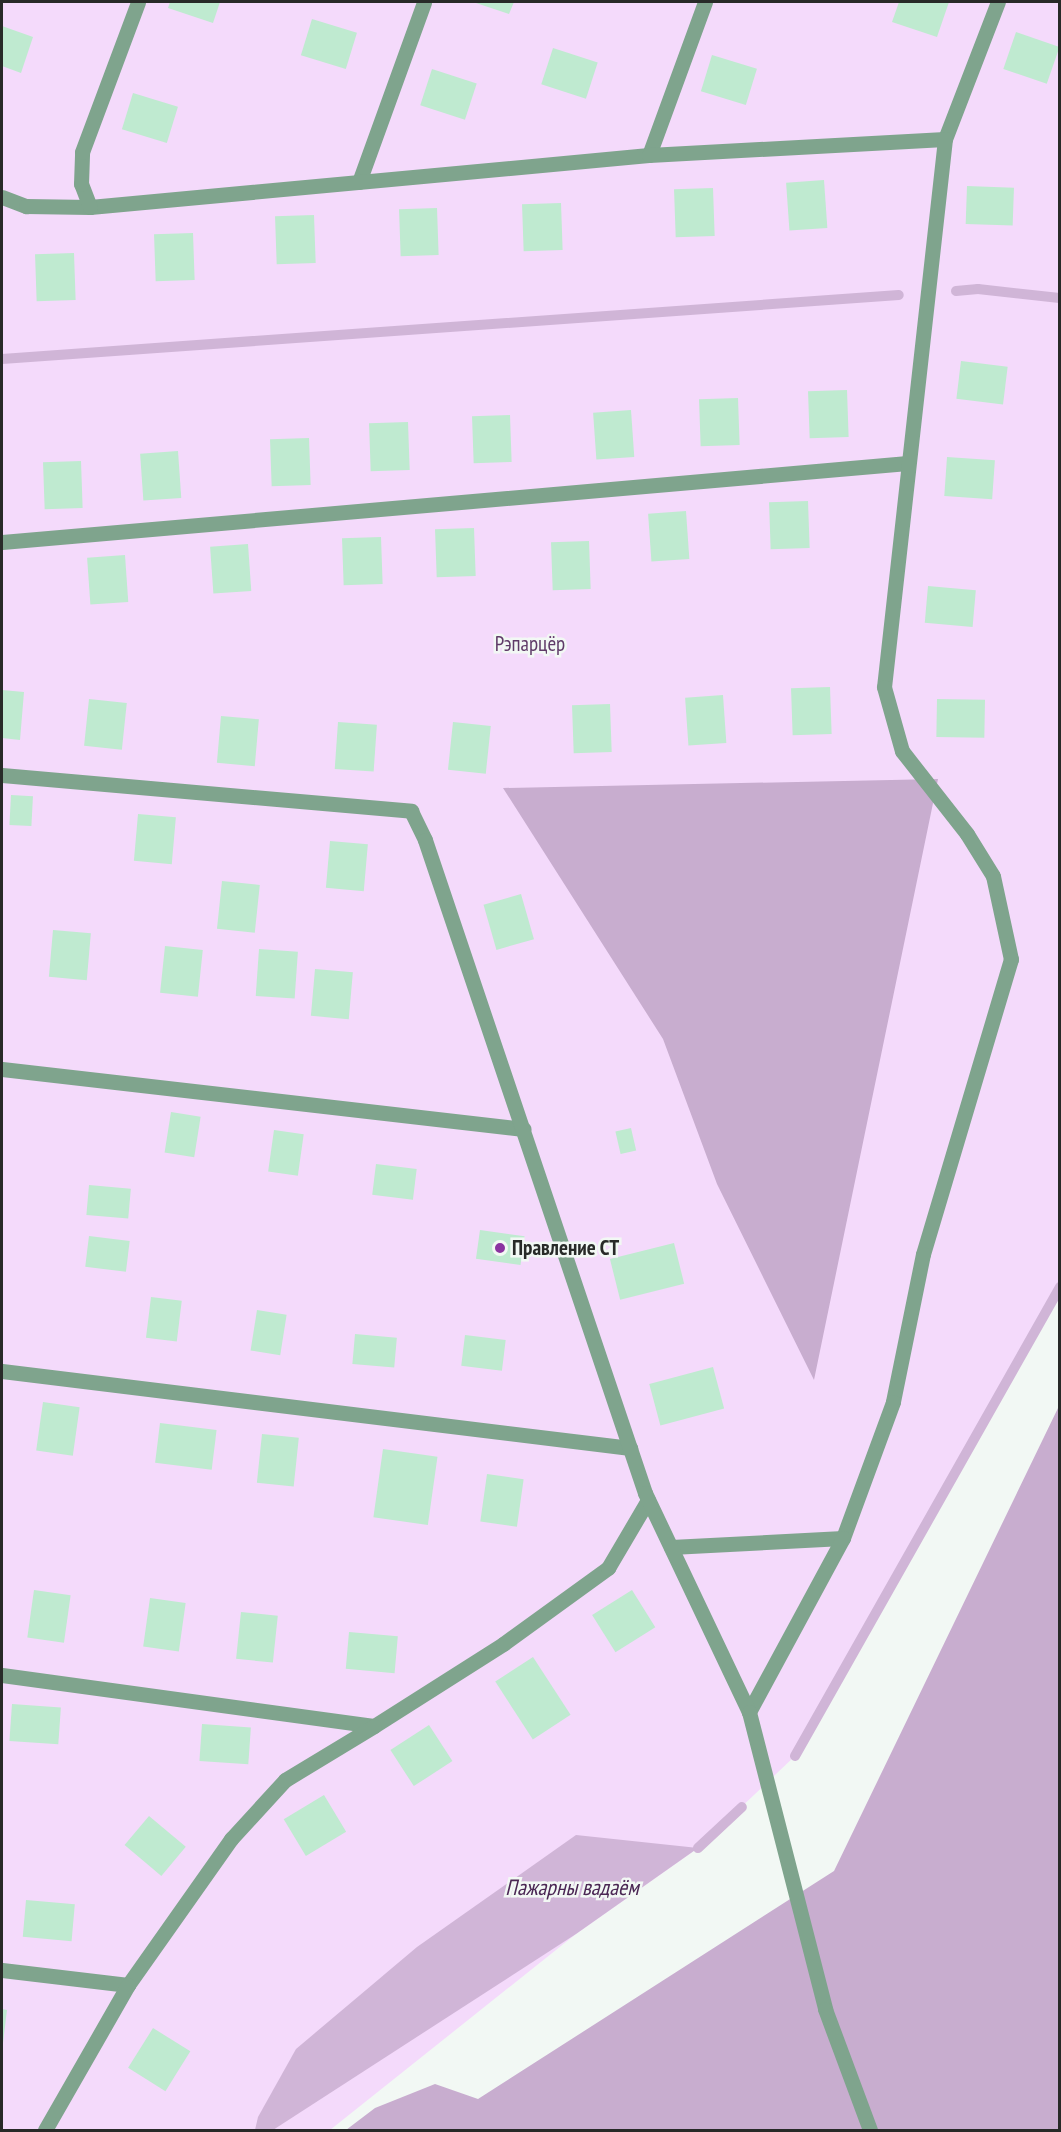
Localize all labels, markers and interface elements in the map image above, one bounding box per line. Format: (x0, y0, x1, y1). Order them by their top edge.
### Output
park label: Рэпарцёр (495, 631, 565, 657)
place label: Правление СТ (512, 1235, 619, 1261)
marker: Правление СТ (493, 1241, 507, 1255)
water label: Пажарны вадаём (505, 1875, 639, 1901)

